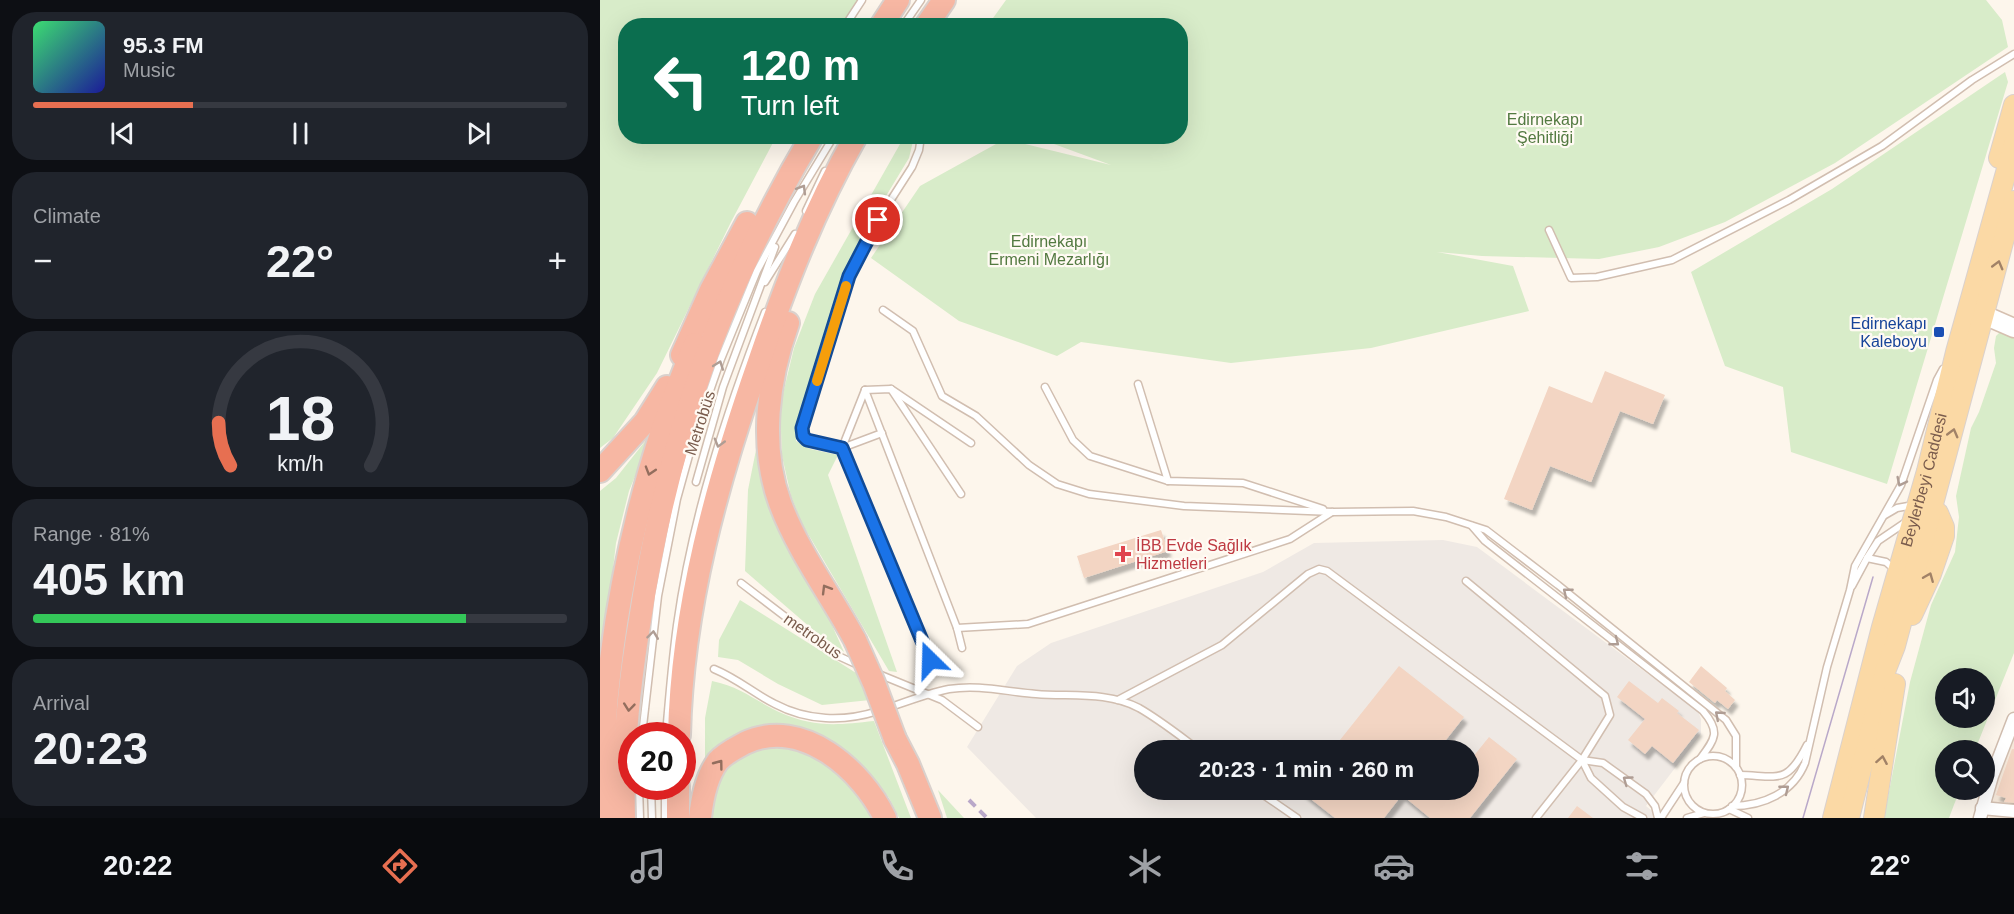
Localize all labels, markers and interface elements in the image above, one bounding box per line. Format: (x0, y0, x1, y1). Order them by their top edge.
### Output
text: 95.3 FM (123, 33, 204, 58)
icon: left (642, 42, 720, 120)
text: 120 m (741, 42, 860, 89)
text: Music (123, 59, 175, 81)
text: Turn left (741, 91, 839, 121)
park label: Edirnekapı Şehitliği (1507, 111, 1583, 146)
icon: previous (106, 117, 139, 150)
icon: pause (284, 117, 317, 150)
icon: next (462, 117, 495, 150)
one-way arrow (795, 185, 807, 195)
pin (852, 194, 903, 245)
icon: arrive (861, 203, 894, 236)
text: Climate (33, 205, 101, 227)
park label: Edirnekapı Ermeni Mezarlığı (989, 233, 1109, 268)
text: 22° (266, 236, 334, 287)
text: − (33, 242, 52, 279)
text: + (548, 242, 567, 279)
one-way arrow (1990, 260, 2003, 270)
place label: Edirnekapı Kaleboyu (1851, 315, 1927, 350)
marker: Edirnekapı Kaleboyu (1932, 325, 1946, 339)
one-way arrow (712, 360, 725, 371)
text: 18 (265, 384, 335, 453)
street label: Metrobüs (682, 389, 718, 457)
street label: Beylerbeyi Caddesi (1897, 411, 1949, 549)
one-way arrow (1946, 428, 1958, 438)
one-way arrow (714, 437, 726, 448)
text: km/h (277, 452, 323, 476)
one-way arrow (644, 465, 657, 476)
one-way arrow (1897, 476, 1909, 487)
text: Range · 81% (33, 523, 150, 545)
place label: İBB Evde Sağlık Hizmetleri (1136, 536, 1253, 572)
marker: İBB Evde Sağlık Hizmetleri (1114, 545, 1132, 563)
text: 405 km (33, 554, 186, 605)
one-way arrow (1922, 572, 1934, 583)
one-way arrow (822, 585, 834, 595)
one-way arrow (1563, 589, 1574, 600)
street label: metrobus (781, 610, 845, 662)
position arrow (898, 628, 962, 692)
one-way arrow (646, 631, 659, 640)
one-way arrow (1608, 635, 1619, 646)
map controls (1935, 668, 1995, 800)
button: sound (1935, 668, 1995, 728)
text: Arrival (33, 692, 90, 714)
one-way arrow (623, 702, 636, 711)
one-way arrow (1715, 711, 1726, 722)
speed limit sign: 20 (618, 722, 696, 800)
text: 20:23 (33, 723, 148, 774)
button: search (1935, 740, 1995, 800)
one-way arrow (1875, 755, 1888, 765)
text: 20:23 · 1 min · 260 m (1199, 757, 1414, 782)
one-way arrow (711, 760, 722, 771)
one-way arrow (1623, 776, 1634, 787)
one-way arrow (1778, 785, 1789, 796)
icon: directions (379, 845, 421, 887)
icon: music (627, 845, 669, 887)
icon: phone (876, 845, 918, 887)
icon: climate (1124, 845, 1166, 887)
icon: car (1373, 845, 1415, 887)
icon: filters (1621, 845, 1663, 887)
text: 20:22 (103, 851, 172, 881)
text: 22° (1870, 851, 1911, 881)

